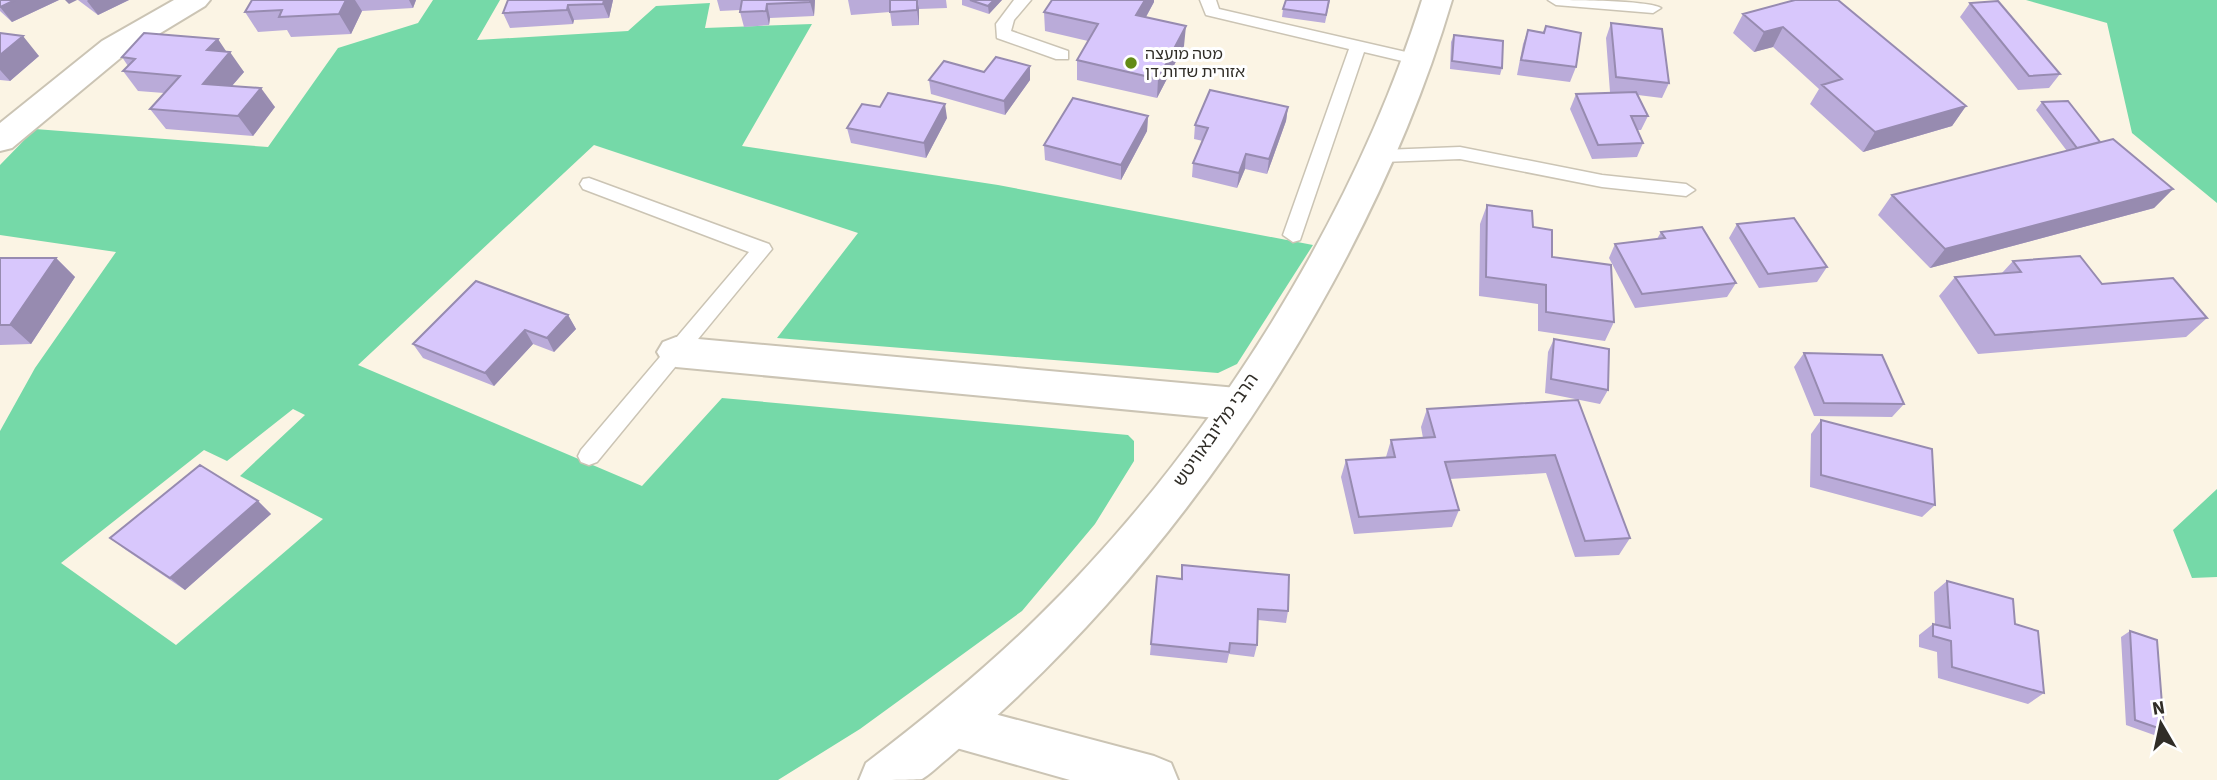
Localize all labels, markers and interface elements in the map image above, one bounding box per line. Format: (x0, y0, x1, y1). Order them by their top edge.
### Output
place label: מטה מועצה אזורית שדות דן (1145, 43, 1245, 83)
marker: מטה מועצה אזורית שדות דן (1123, 55, 1139, 71)
street label: הרבי מליובאוויטש (1168, 368, 1264, 492)
north arrow (2126, 689, 2196, 759)
text: N (2150, 694, 2167, 723)

